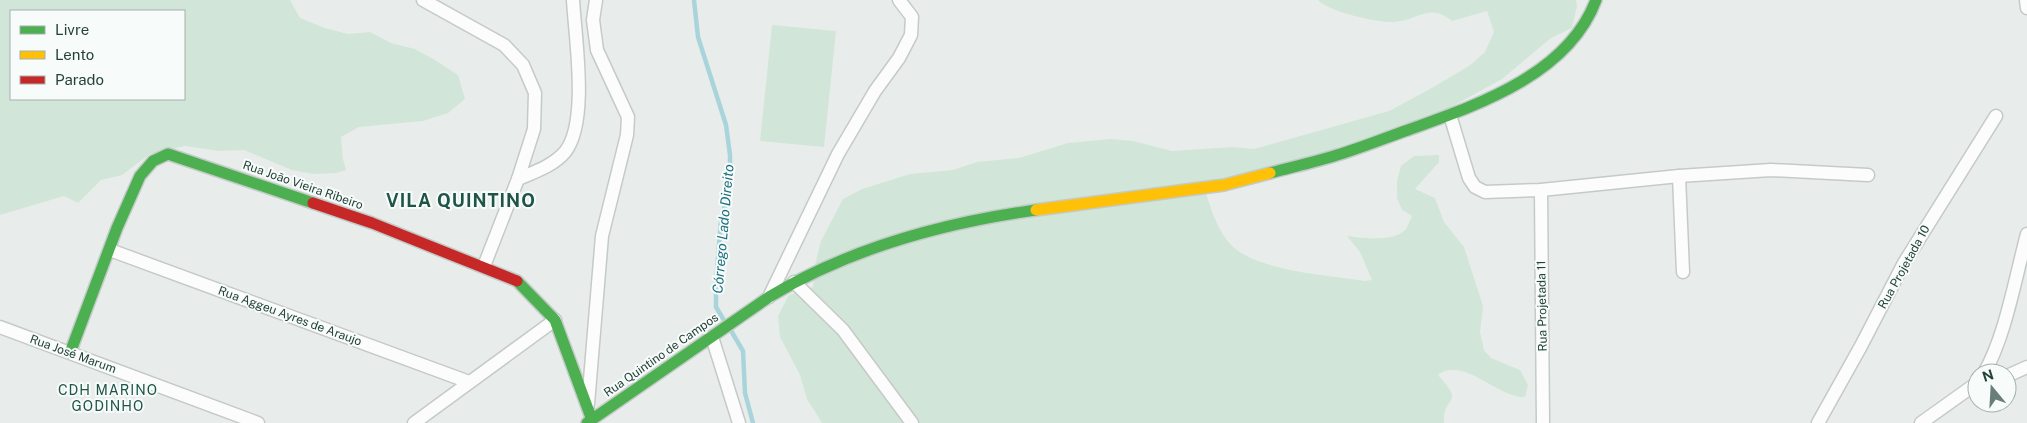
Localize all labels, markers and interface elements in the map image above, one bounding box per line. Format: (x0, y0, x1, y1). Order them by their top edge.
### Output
legend (10, 10, 185, 100)
text: Livre (55, 21, 89, 38)
text: Lento (55, 46, 94, 63)
text: Parado (55, 71, 104, 88)
street label: Rua João Vieira Ribeiro (241, 158, 365, 212)
water label: Córrego Lado Direito (709, 163, 737, 294)
district label: VILA QUINTINO (386, 190, 536, 211)
street label: Rua Projetada 10 (1875, 223, 1933, 311)
street label: Rua Projetada 11 (1534, 260, 1550, 352)
street label: Rua Aggeu Ayres de Araujo (216, 283, 364, 349)
street label: Rua Quintino de Campos (601, 310, 721, 400)
street label: Rua José Marum (28, 332, 118, 376)
north arrow (1967, 363, 2017, 413)
text: N (1980, 366, 1996, 385)
district label: CDH MARINO GODINHO (58, 382, 158, 414)

